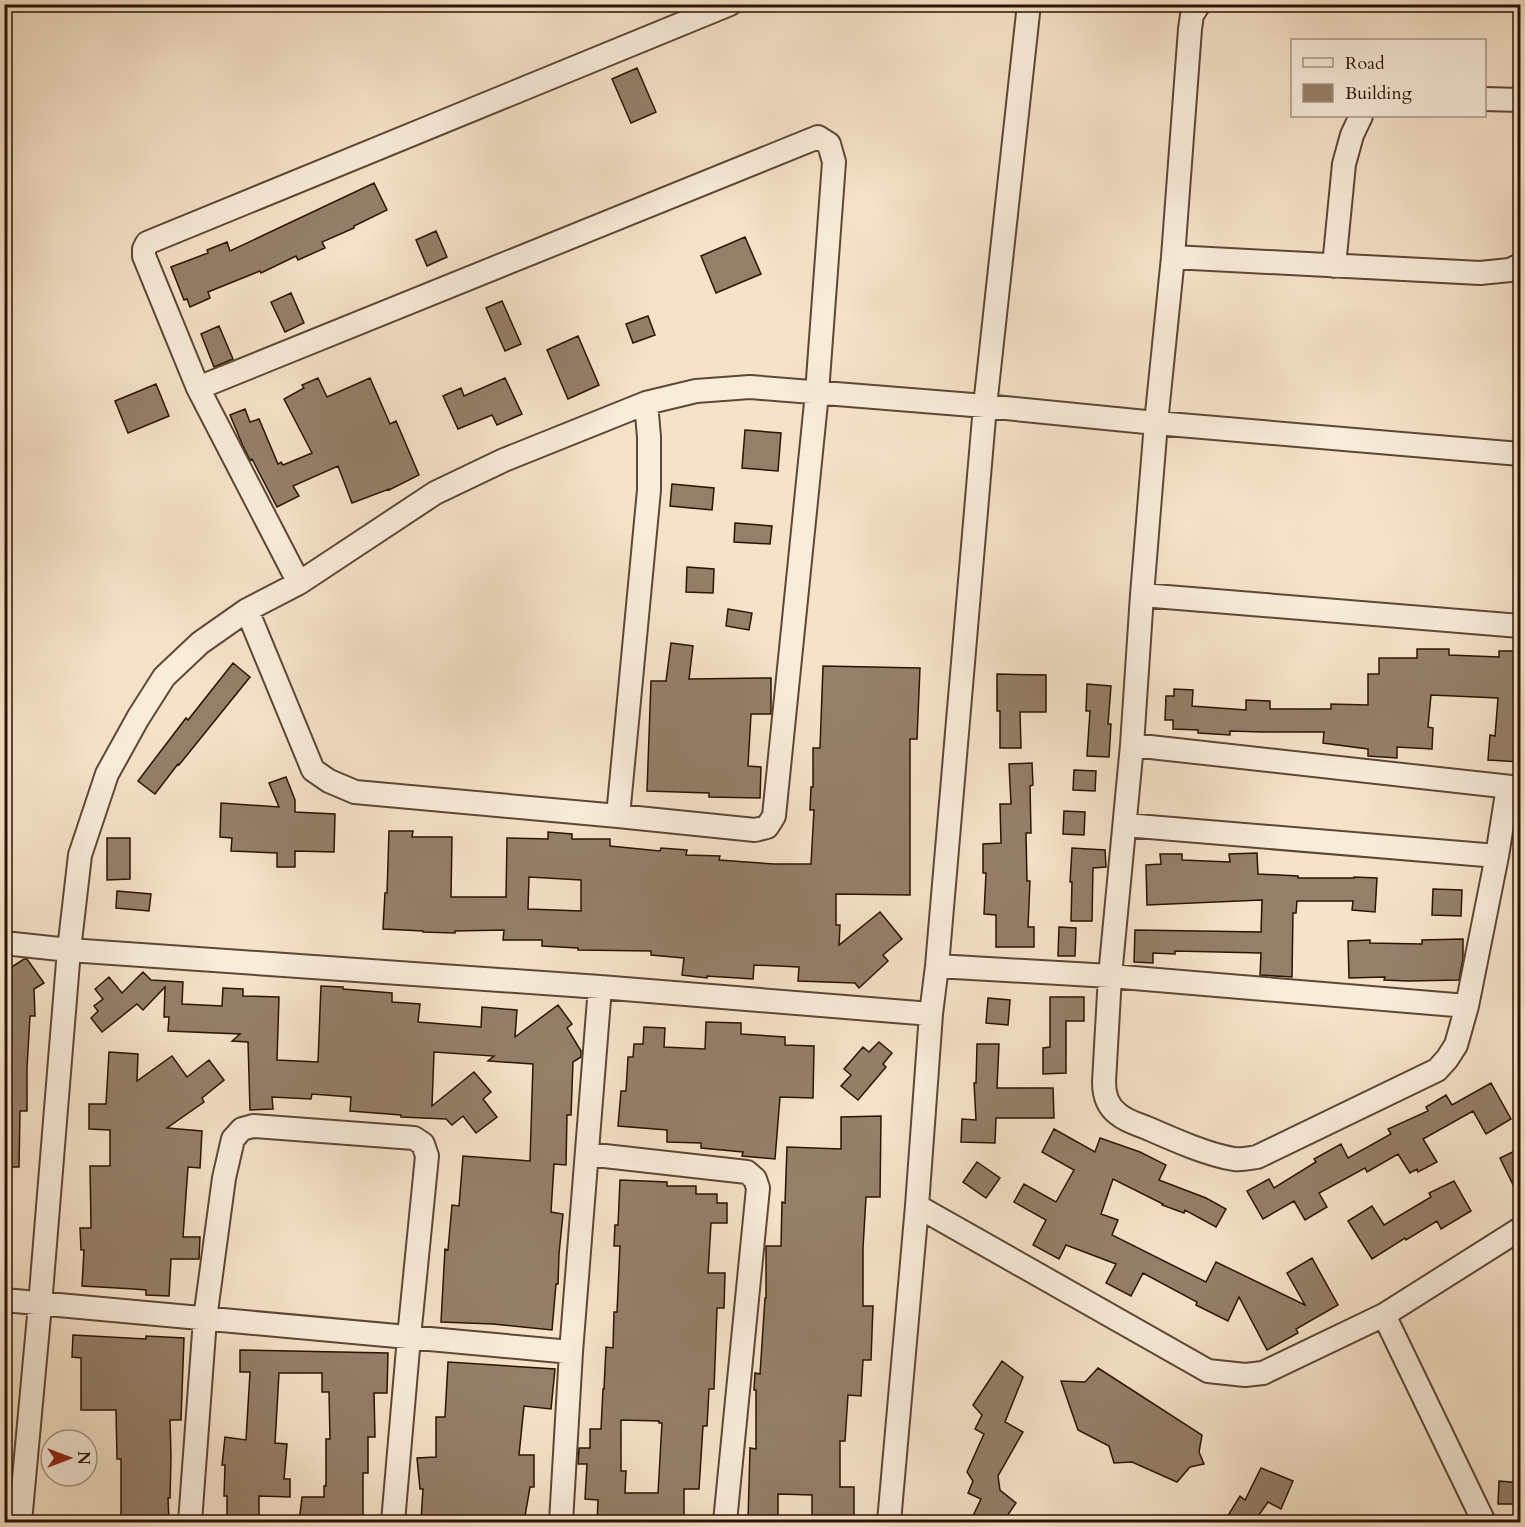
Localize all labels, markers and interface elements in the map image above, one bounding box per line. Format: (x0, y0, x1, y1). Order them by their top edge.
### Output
legend (1291, 39, 1486, 117)
text: Road (1345, 51, 1385, 76)
text: Building (1345, 81, 1413, 106)
north arrow (39, 1428, 99, 1488)
text: N (72, 1451, 94, 1465)

